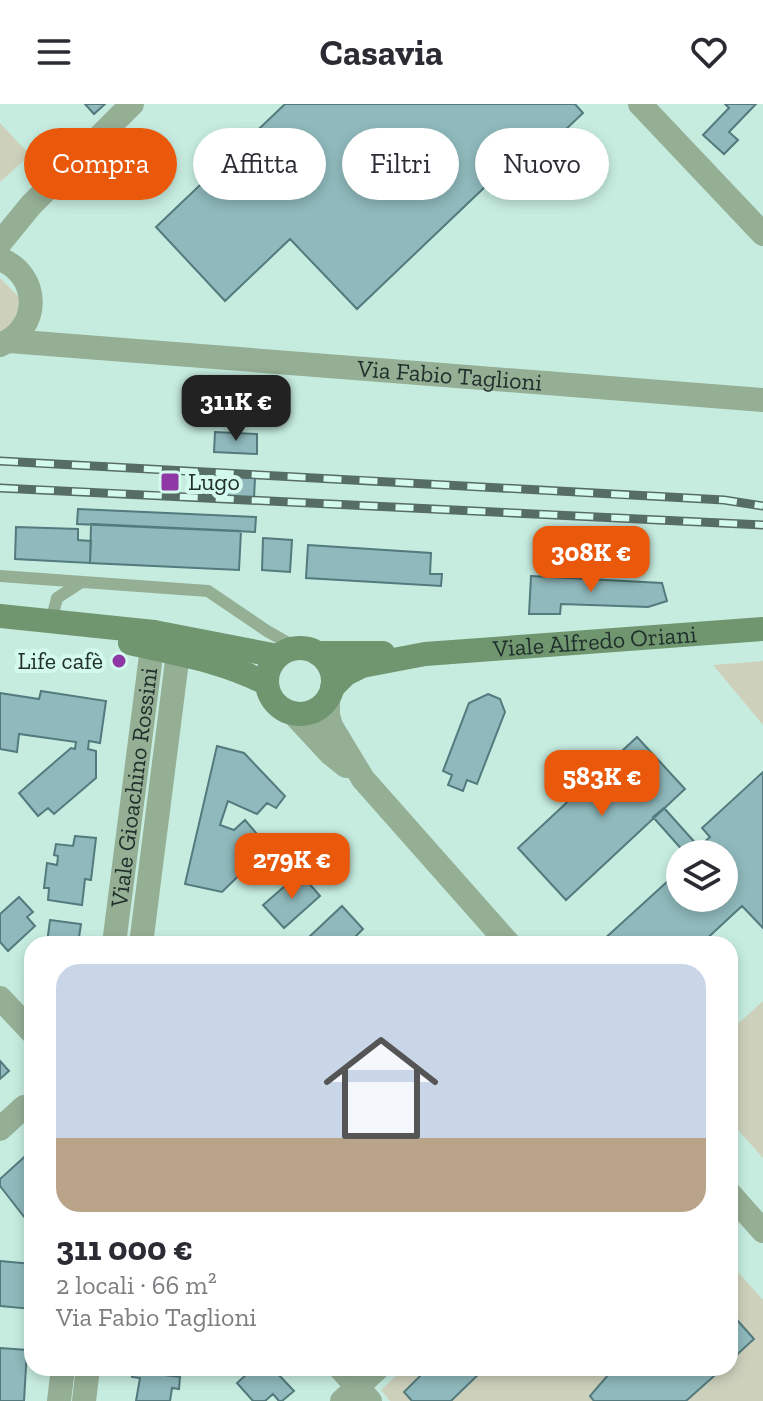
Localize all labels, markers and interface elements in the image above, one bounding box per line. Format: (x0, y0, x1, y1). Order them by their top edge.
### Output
icon: menu (32, 30, 76, 74)
icon: heart (687, 30, 731, 74)
text: Casavia (320, 31, 443, 74)
chip: Compra (24, 128, 177, 200)
chip: Affitta (193, 128, 326, 200)
chip: Filtri (342, 128, 459, 200)
chip: Nuovo (475, 128, 609, 200)
street label: Via Fabio Taglioni (355, 353, 543, 397)
pin: 311K € (171, 375, 301, 443)
text: 311K € (200, 385, 272, 417)
place label: Lugo (188, 467, 240, 496)
marker: Lugo (159, 471, 181, 493)
pin: 308K € (526, 526, 656, 594)
text: 308K € (551, 536, 631, 568)
street label: Viale Alfredo Oriani (491, 619, 698, 663)
place label: Life cafè (18, 646, 103, 675)
marker: Life cafè (110, 652, 128, 670)
street label: Viale Gioachino Rossini (104, 665, 163, 910)
pin: 583K € (537, 750, 667, 818)
text: 583K € (562, 760, 642, 792)
pin: 279K € (227, 833, 357, 901)
map controls (666, 840, 738, 912)
button: layers (666, 840, 738, 912)
text: 279K € (253, 843, 331, 875)
icon: home (309, 1016, 453, 1160)
text: 311 000 € (56, 1228, 193, 1269)
text: 2 locali · 66 m² (56, 1269, 217, 1301)
text: Via Fabio Taglioni (56, 1301, 257, 1333)

